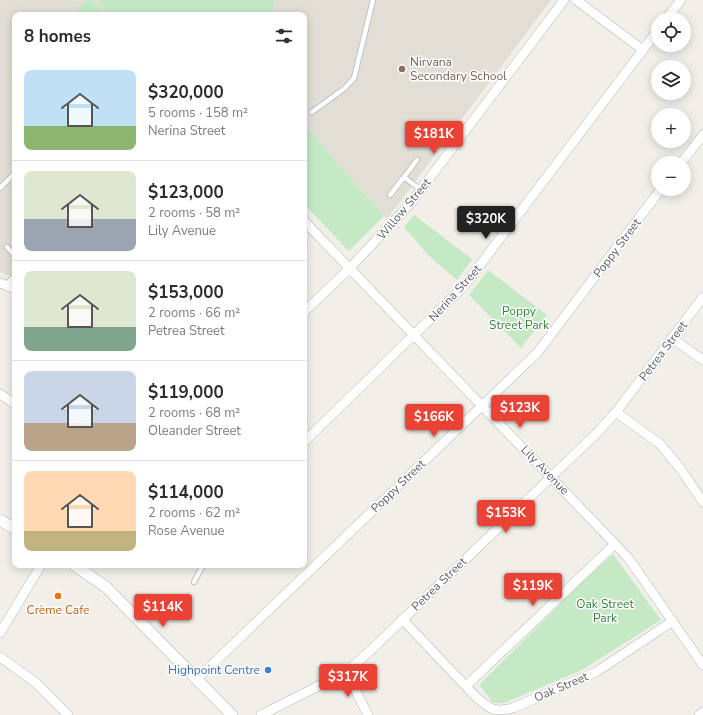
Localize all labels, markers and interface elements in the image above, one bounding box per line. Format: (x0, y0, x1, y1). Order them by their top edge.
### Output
map controls (651, 12, 691, 196)
button: locate (651, 12, 691, 52)
text: 8 homes (24, 25, 91, 48)
icon: filters (273, 25, 295, 47)
place label: Nirvana Secondary School (410, 54, 507, 84)
button: layers (651, 60, 691, 100)
marker: Nirvana Secondary School (397, 64, 407, 74)
text: $320,000 (148, 81, 224, 104)
icon: home (56, 86, 104, 134)
text: 5 rooms · 158 m² (148, 104, 248, 122)
button: + (651, 108, 691, 148)
pin: $181K (406, 121, 462, 155)
text: Nerina Street (148, 122, 225, 140)
text: $181K (414, 125, 454, 143)
button: − (651, 156, 691, 196)
street label: Willow Street (374, 174, 435, 243)
text: $123,000 (148, 181, 224, 204)
icon: home (56, 187, 104, 235)
text: 2 rooms · 58 m² (148, 204, 240, 222)
pin: $320K (458, 206, 514, 240)
text: $320K (466, 210, 506, 228)
street label: Poppy Street (590, 215, 645, 281)
text: Lily Avenue (148, 222, 216, 240)
street label: Nerina Street (425, 261, 485, 325)
text: $153,000 (148, 281, 224, 304)
icon: home (56, 287, 104, 335)
park label: Poppy Street Park (489, 303, 550, 333)
text: 2 rooms · 66 m² (148, 304, 240, 322)
street label: Petrea Street (635, 317, 691, 384)
text: Petrea Street (148, 322, 225, 340)
text: $119,000 (148, 381, 224, 404)
icon: home (56, 387, 104, 435)
pin: $123K (492, 395, 548, 429)
text: $123K (500, 399, 540, 417)
text: 2 rooms · 68 m² (148, 404, 240, 422)
pin: $166K (406, 404, 462, 438)
text: $166K (414, 408, 454, 426)
text: Oleander Street (148, 422, 241, 440)
street label: Lily Avenue (517, 442, 573, 498)
street label: Poppy Street (367, 455, 429, 516)
text: $114,000 (148, 481, 224, 504)
icon: home (56, 487, 104, 535)
pin: $153K (478, 500, 534, 534)
text: 2 rooms · 62 m² (148, 504, 240, 522)
text: $153K (486, 504, 526, 522)
text: Rose Avenue (148, 522, 225, 540)
street label: Petrea Street (408, 553, 471, 614)
pin: $119K (505, 573, 561, 607)
text: $119K (513, 577, 553, 595)
marker: Crème Cafe (53, 591, 63, 601)
pin: $114K (135, 594, 191, 628)
park label: Oak Street Park (576, 596, 634, 626)
text: $114K (143, 598, 183, 616)
place label: Crème Cafe (27, 602, 89, 618)
place label: Highpoint Centre (168, 662, 260, 678)
pin: $317K (320, 664, 376, 698)
marker: Highpoint Centre (263, 665, 273, 675)
text: $317K (328, 668, 368, 686)
street label: Oak Street (531, 668, 591, 706)

